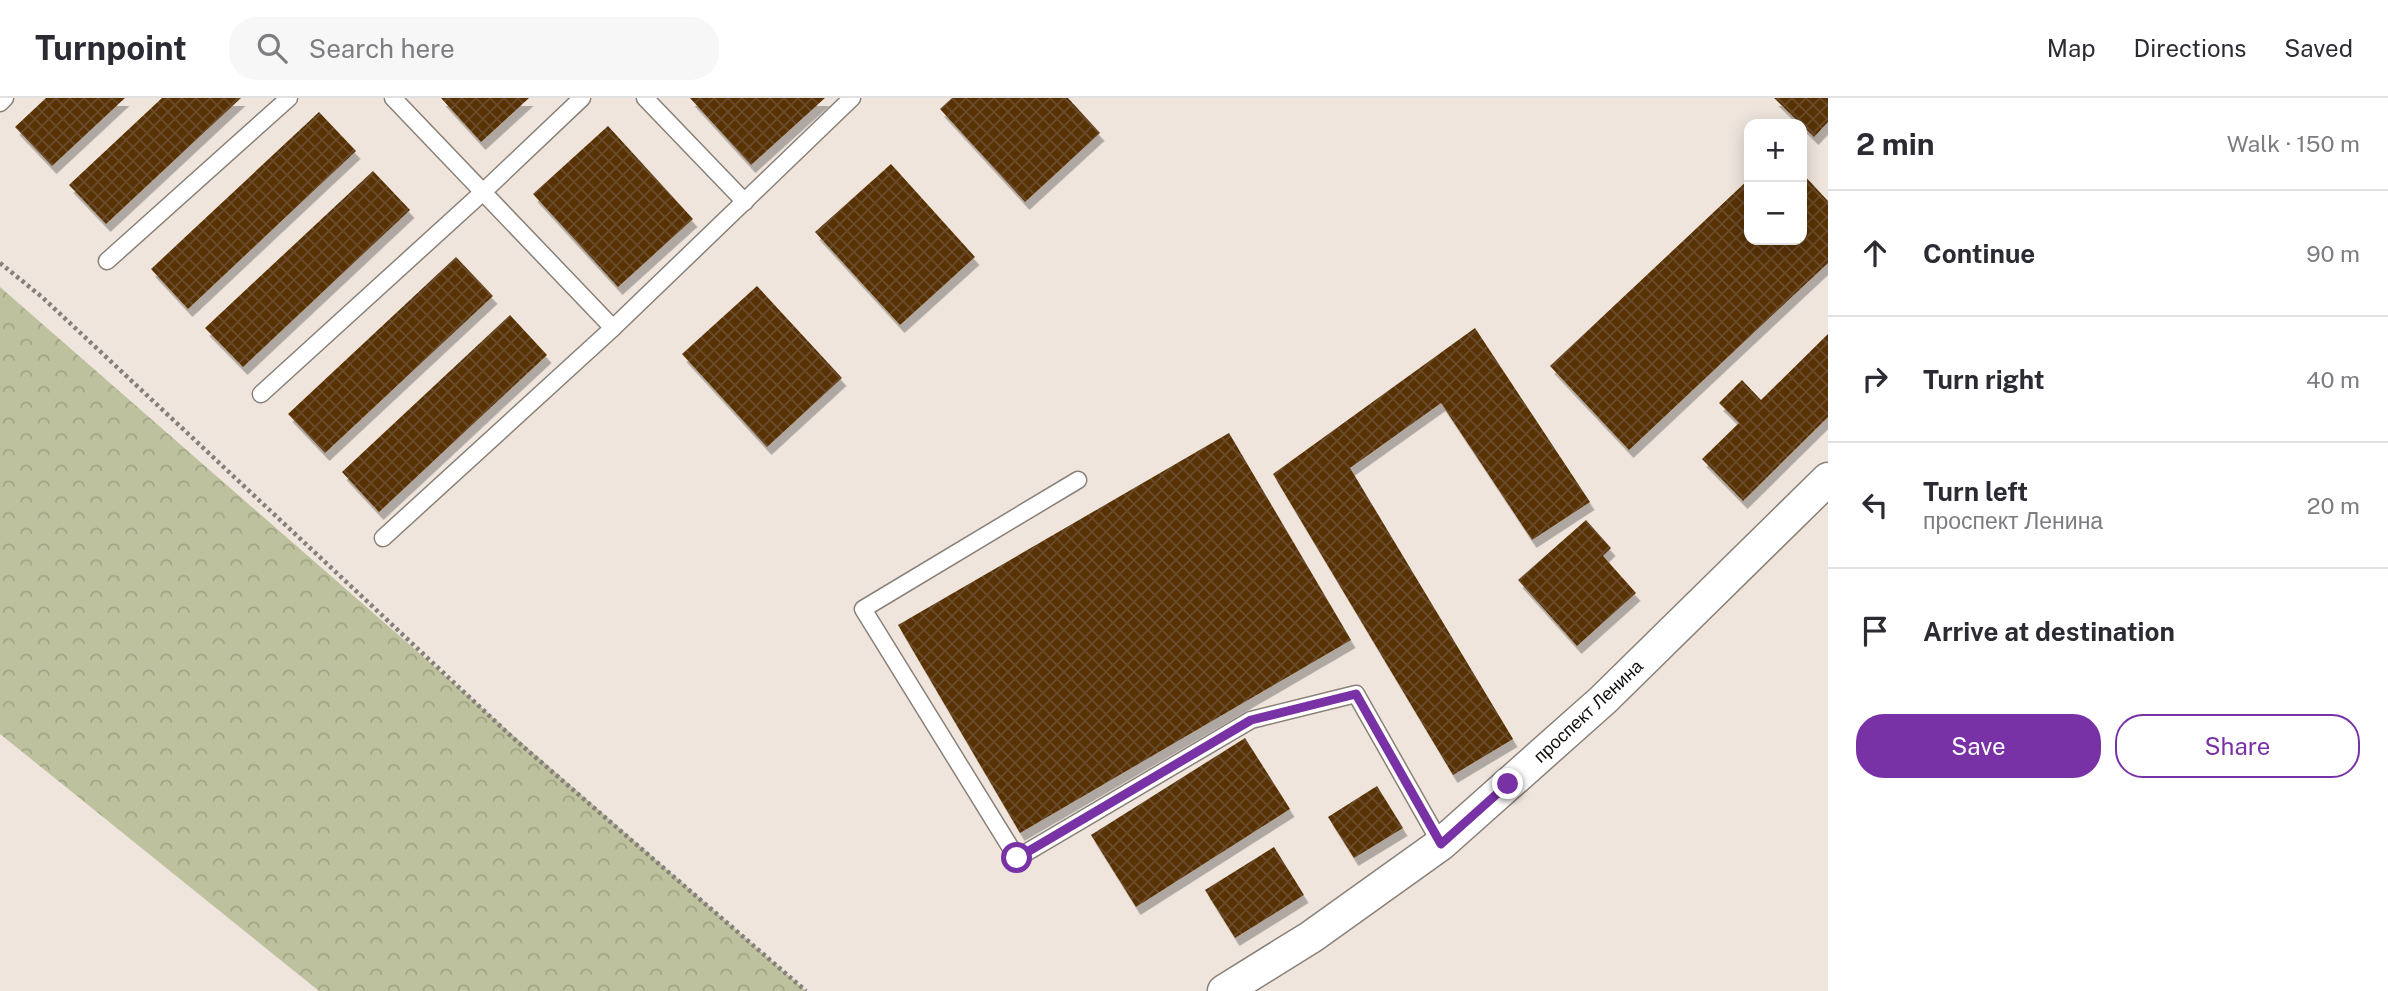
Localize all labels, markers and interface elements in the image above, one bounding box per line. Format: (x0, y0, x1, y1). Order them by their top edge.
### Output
search box (229, 17, 719, 80)
text: Turnpoint (35, 29, 187, 67)
icon: search (253, 29, 291, 67)
text: Search here (309, 33, 455, 64)
text: Map (2047, 34, 2096, 62)
text: Directions (2134, 34, 2246, 62)
text: Saved (2284, 34, 2353, 62)
map controls (1744, 119, 1807, 245)
button: + (1744, 119, 1807, 182)
text: 2 min (1856, 126, 1935, 162)
text: Walk · 150 m (2227, 130, 2360, 157)
button: − (1744, 182, 1807, 245)
icon: ahead (1856, 234, 1894, 272)
text: Continue (1923, 238, 2035, 269)
text: 90 m (2306, 240, 2360, 267)
icon: right (1856, 360, 1894, 398)
text: Turn right (1923, 364, 2045, 395)
text: 40 m (2306, 366, 2360, 393)
text: Turn left (1923, 476, 2028, 507)
icon: left (1856, 486, 1894, 524)
text: 20 m (2307, 492, 2360, 519)
text: проспект Ленина (1923, 507, 2103, 534)
icon: arrive (1856, 612, 1894, 650)
text: Arrive at destination (1923, 616, 2175, 647)
street label: проспект Ленина (1529, 655, 1647, 767)
button: Save (1856, 714, 2101, 778)
button: Share (2115, 714, 2360, 778)
route end (1492, 768, 1523, 799)
route start (1001, 842, 1032, 873)

